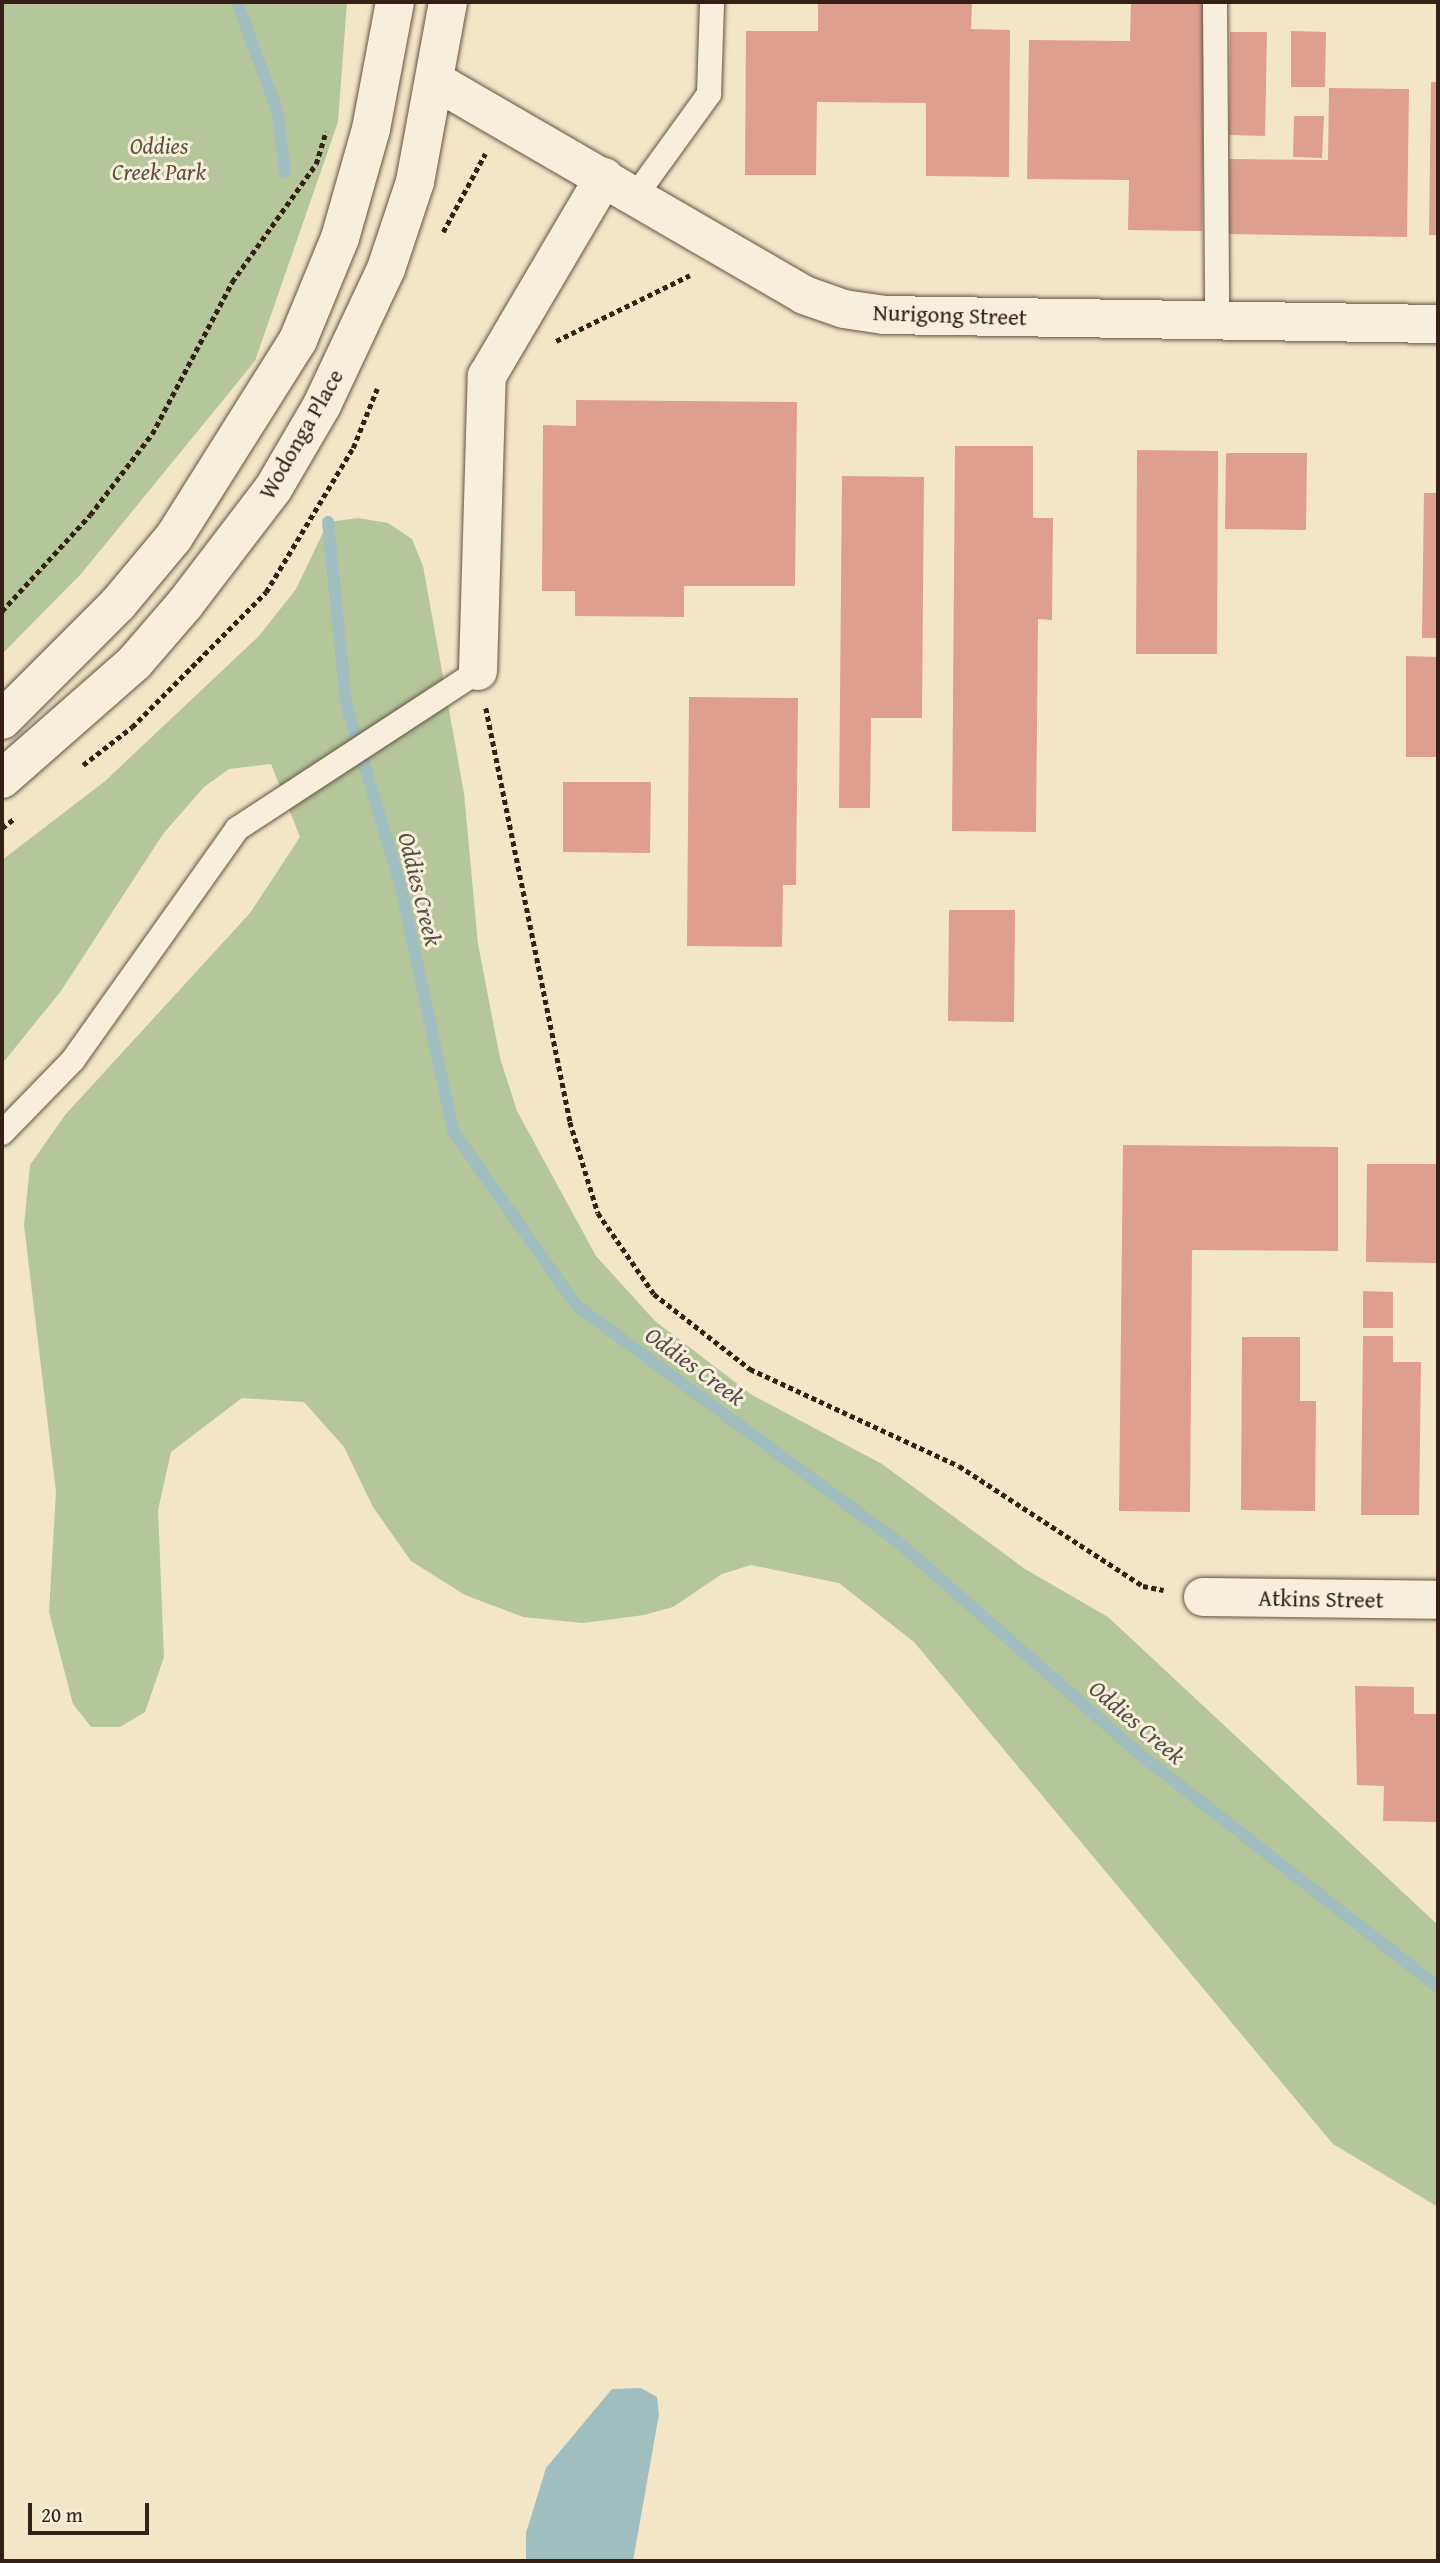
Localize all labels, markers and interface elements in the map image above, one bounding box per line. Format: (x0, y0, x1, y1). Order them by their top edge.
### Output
park label: Oddies Creek Park (112, 132, 206, 186)
street label: Nurigong Street (872, 299, 1028, 331)
street label: Wodonga Place (253, 364, 349, 504)
water label: Oddies Creek (392, 829, 448, 949)
water label: Oddies Creek (640, 1320, 750, 1412)
street label: Atkins Street (1258, 1584, 1384, 1614)
water label: Oddies Creek (1083, 1674, 1191, 1770)
scale bar (32, 2490, 152, 2534)
text: 20 m (41, 2499, 83, 2530)

